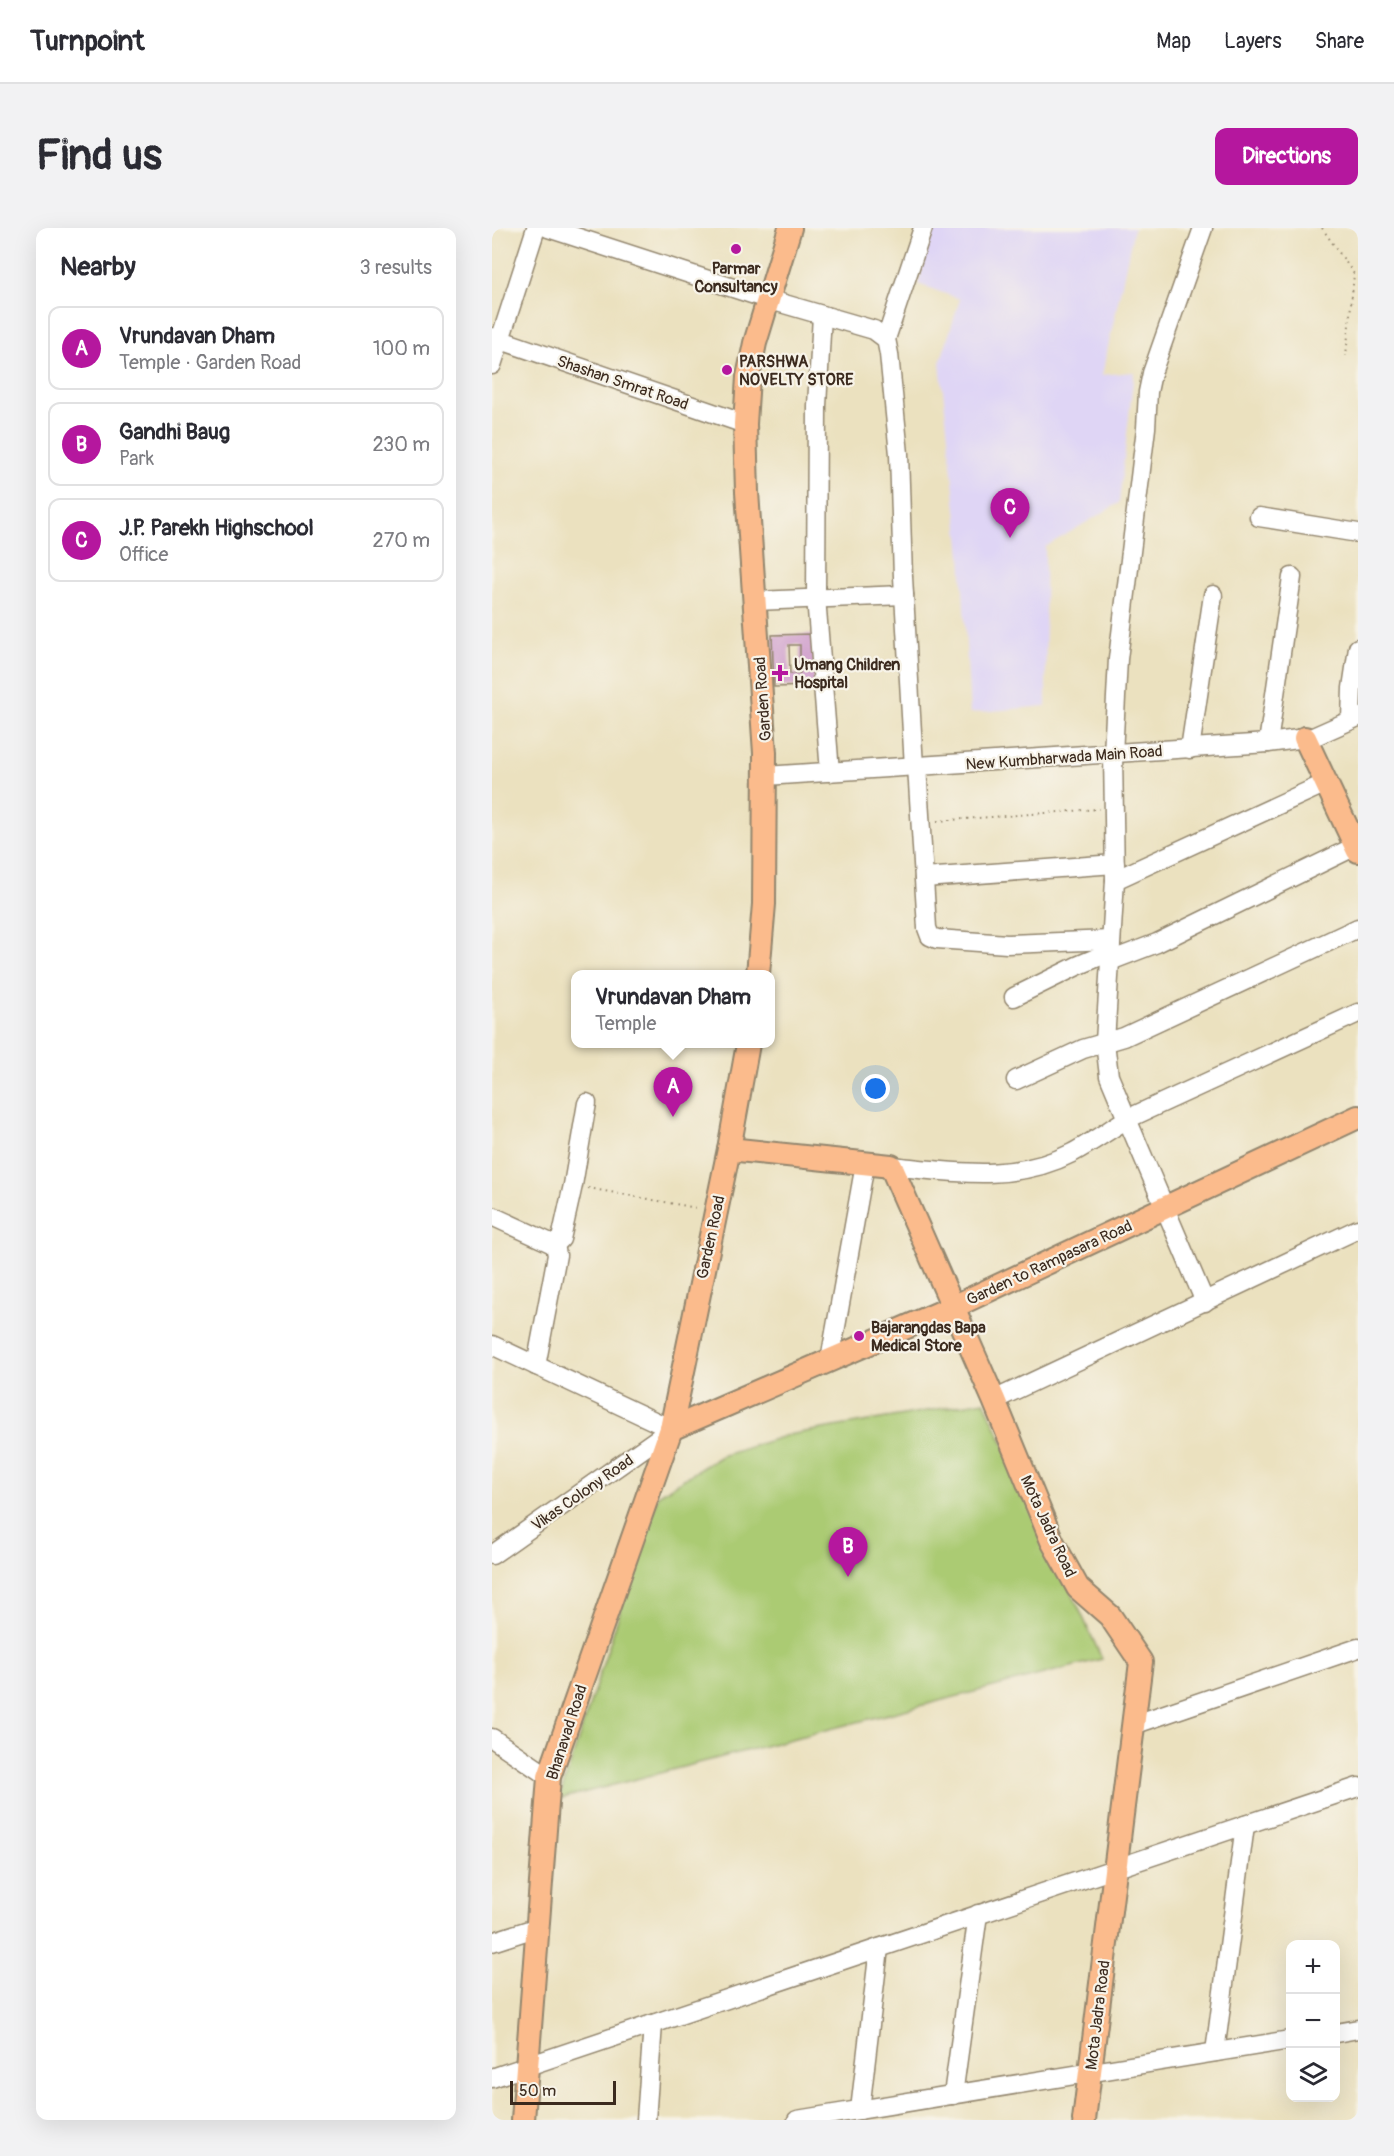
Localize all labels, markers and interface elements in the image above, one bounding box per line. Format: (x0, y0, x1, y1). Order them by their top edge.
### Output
text: Turnpoint (30, 24, 144, 59)
text: Map (1156, 28, 1191, 55)
text: Layers (1224, 28, 1282, 55)
text: Share (1315, 28, 1364, 55)
button: Directions (1215, 128, 1358, 185)
text: Find us (36, 130, 162, 182)
marker: Parmar Consultancy (729, 242, 743, 256)
text: Nearby (60, 251, 136, 283)
text: 3 results (360, 255, 432, 280)
place label: Parmar Consultancy (694, 259, 778, 297)
text: Vrundavan Dham (119, 322, 275, 350)
text: A (75, 336, 88, 361)
text: 100 m (373, 336, 430, 361)
text: Temple · Garden Road (119, 350, 301, 375)
street label: Shashan Smrat Road (554, 351, 691, 415)
place label: PARSHWA NOVELTY STORE (739, 352, 854, 390)
marker: PARSHWA NOVELTY STORE (720, 363, 734, 377)
text: Gandhi Baug (119, 418, 230, 446)
text: B (76, 432, 87, 457)
text: 230 m (373, 432, 430, 457)
text: Park (119, 446, 154, 471)
pin: C (990, 488, 1030, 538)
text: J.P. Parekh Highschool (119, 514, 314, 542)
text: C (75, 528, 88, 553)
text: 270 m (372, 528, 430, 553)
text: Office (119, 542, 168, 567)
place label: Umang Children Hospital (794, 655, 900, 693)
street label: Garden Road (750, 656, 776, 742)
marker: Umang Children Hospital (771, 664, 789, 682)
street label: New Kumbharwada Main Road (965, 741, 1163, 775)
popup (571, 970, 775, 1048)
text: Vrundavan Dham (595, 983, 751, 1011)
text: Temple (595, 1011, 656, 1036)
pin: A (654, 1068, 693, 1117)
your location (861, 1074, 890, 1103)
street label: Garden Road (692, 1194, 730, 1281)
street label: Garden to Rampasara Road (963, 1216, 1135, 1310)
place label: Bajarangdas Bapa Medical Store (871, 1318, 986, 1356)
marker: Bajarangdas Bapa Medical Store (852, 1329, 866, 1343)
street label: Vikas Colony Road (528, 1450, 637, 1535)
street label: Mota Jadra Road (1016, 1472, 1080, 1581)
pin: B (828, 1528, 868, 1577)
street label: Bhanavad Road (542, 1682, 592, 1783)
map controls (1286, 1940, 1340, 2102)
button: + (1286, 1940, 1340, 1994)
street label: Mota Jadra Road (1081, 1959, 1115, 2071)
button: − (1286, 1994, 1340, 2048)
button: layers (1286, 2048, 1340, 2102)
scale bar (510, 2078, 616, 2106)
text: 50 m (519, 2081, 556, 2101)

